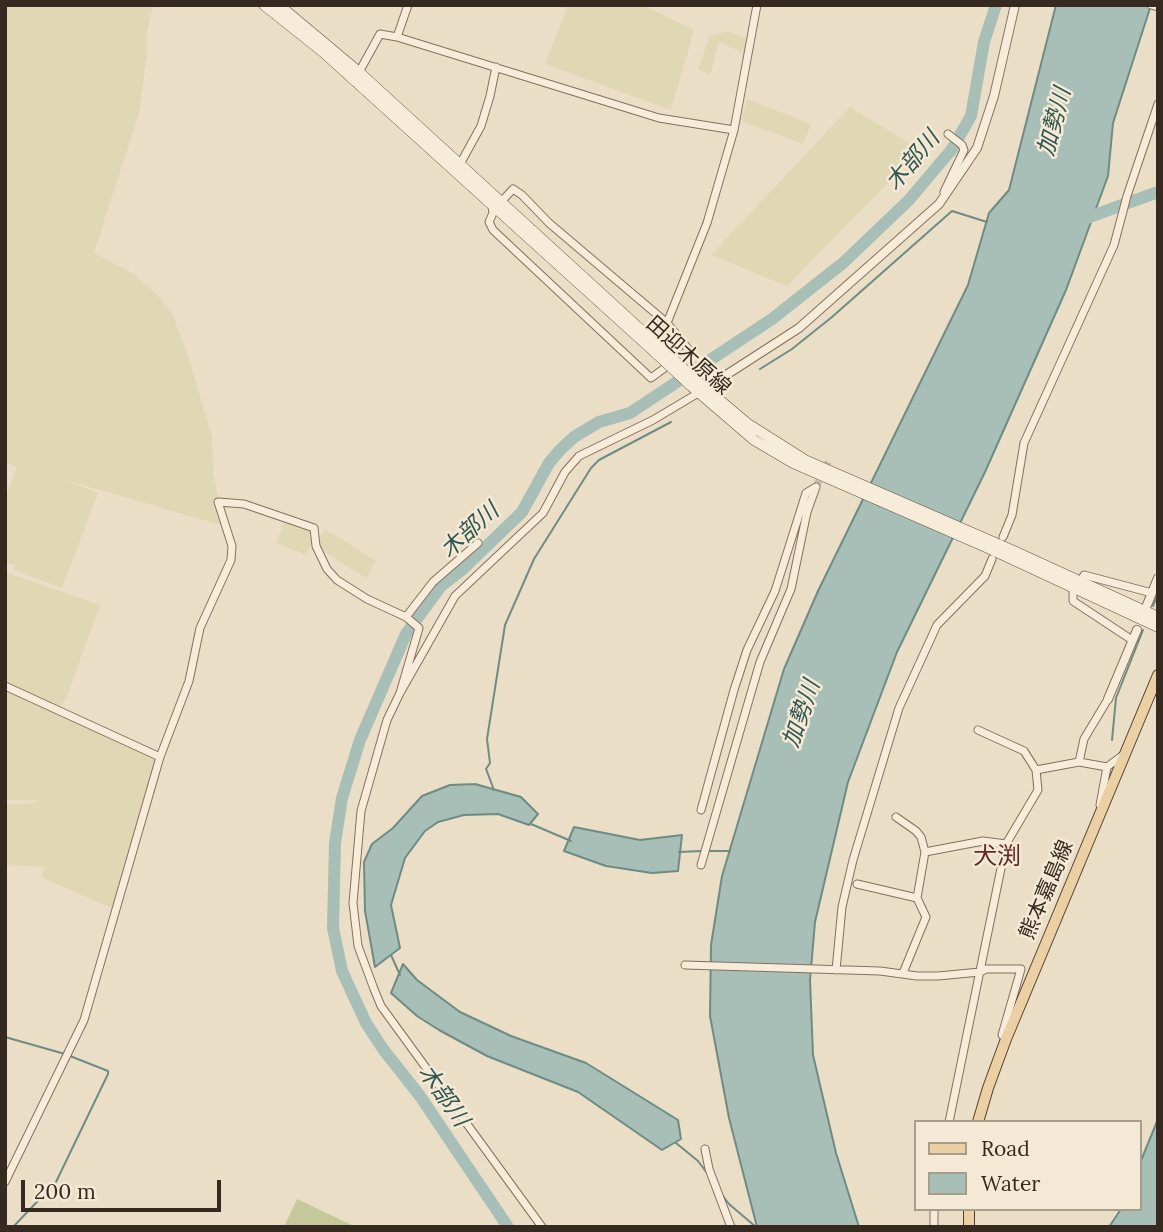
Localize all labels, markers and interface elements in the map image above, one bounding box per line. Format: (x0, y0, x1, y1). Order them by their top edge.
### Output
water label: 加勢川 (1033, 85, 1077, 159)
water label: 木部川 (880, 126, 946, 196)
street label: 田迎木原線 (641, 312, 735, 400)
water label: 木部川 (435, 498, 505, 564)
water label: 加勢川 (778, 677, 826, 751)
street label: 熊本嘉島線 (1015, 837, 1079, 943)
district label: 犬渕 (973, 843, 1021, 871)
water label: 木部川 (412, 1060, 474, 1132)
legend (914, 1120, 1142, 1211)
text: Road (981, 1135, 1030, 1162)
scale bar (24, 1166, 224, 1210)
text: Water (981, 1170, 1040, 1197)
text: 200 m (34, 1178, 96, 1205)

